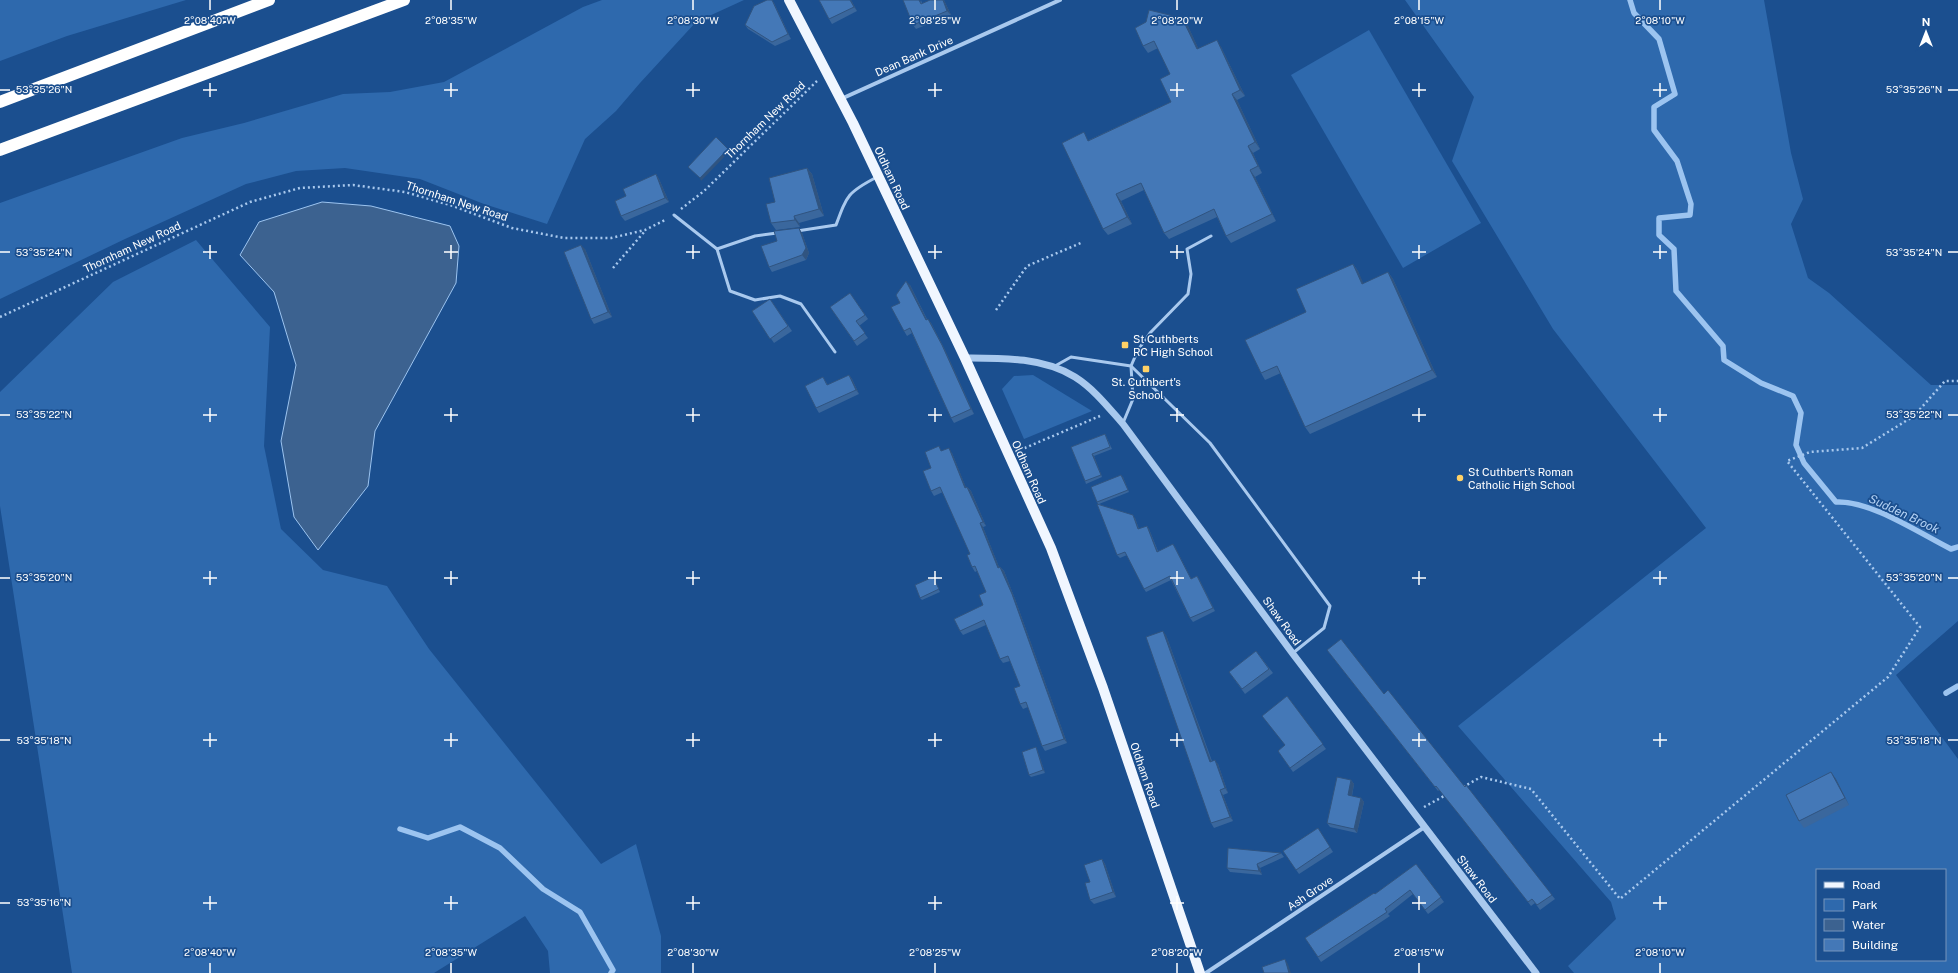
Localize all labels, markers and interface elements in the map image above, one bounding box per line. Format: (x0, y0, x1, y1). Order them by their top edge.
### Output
north arrow (1906, 12, 1946, 52)
text: 2°08'40"W (184, 14, 236, 26)
text: 2°08'35"W (425, 14, 478, 26)
text: 2°08'30"W (667, 14, 719, 26)
text: 2°08'25"W (909, 14, 961, 26)
text: 2°08'20"W (1151, 14, 1203, 26)
text: 2°08'15"W (1394, 14, 1444, 26)
text: 2°08'10"W (1635, 14, 1685, 26)
text: N (1922, 16, 1930, 28)
street label: Dean Bank Drive (873, 33, 955, 79)
street label: Thornham New Road (723, 79, 807, 161)
text: 53°35'26"N (16, 83, 72, 95)
text: 53°35'26"N (1886, 83, 1942, 95)
street label: Oldham Road (872, 144, 912, 212)
street label: Thornham New Road (405, 179, 509, 223)
street label: Thornham New Road (81, 219, 183, 275)
text: 53°35'24"N (16, 246, 72, 258)
text: 53°35'24"N (1886, 246, 1942, 258)
place label: St Cuthberts RC High School (1133, 333, 1213, 358)
marker: St Cuthberts RC High School (1120, 340, 1130, 350)
marker: St. Cuthbert's School (1141, 364, 1151, 374)
place label: St. Cuthbert's School (1111, 376, 1181, 401)
text: 53°35'22"N (16, 408, 72, 420)
text: 53°35'22"N (1886, 408, 1942, 420)
street label: Oldham Road (1010, 438, 1048, 506)
place label: St Cuthbert's Roman Catholic High School (1468, 466, 1575, 491)
marker: St Cuthbert's Roman Catholic High School (1455, 473, 1465, 483)
water label: Sudden Brook (1866, 492, 1942, 537)
text: 53°35'20"N (16, 571, 72, 583)
text: 53°35'20"N (1886, 571, 1942, 583)
street label: Shaw Road (1260, 594, 1304, 648)
text: 53°35'18"N (17, 734, 71, 746)
text: 53°35'18"N (1887, 734, 1941, 746)
street label: Oldham Road (1128, 741, 1162, 809)
street label: Shaw Road (1455, 853, 1499, 905)
legend (1816, 869, 1946, 961)
street label: Ash Grove (1285, 873, 1335, 913)
text: Road (1852, 878, 1880, 892)
text: 53°35'16"N (17, 896, 71, 908)
text: Park (1852, 898, 1878, 912)
text: Water (1852, 918, 1886, 932)
text: Building (1852, 938, 1898, 952)
text: 2°08'40"W (184, 946, 236, 958)
text: 2°08'35"W (425, 946, 478, 958)
text: 2°08'30"W (667, 946, 719, 958)
text: 2°08'25"W (909, 946, 961, 958)
text: 2°08'20"W (1151, 946, 1203, 958)
text: 2°08'15"W (1394, 946, 1444, 958)
text: 2°08'10"W (1635, 946, 1685, 958)

